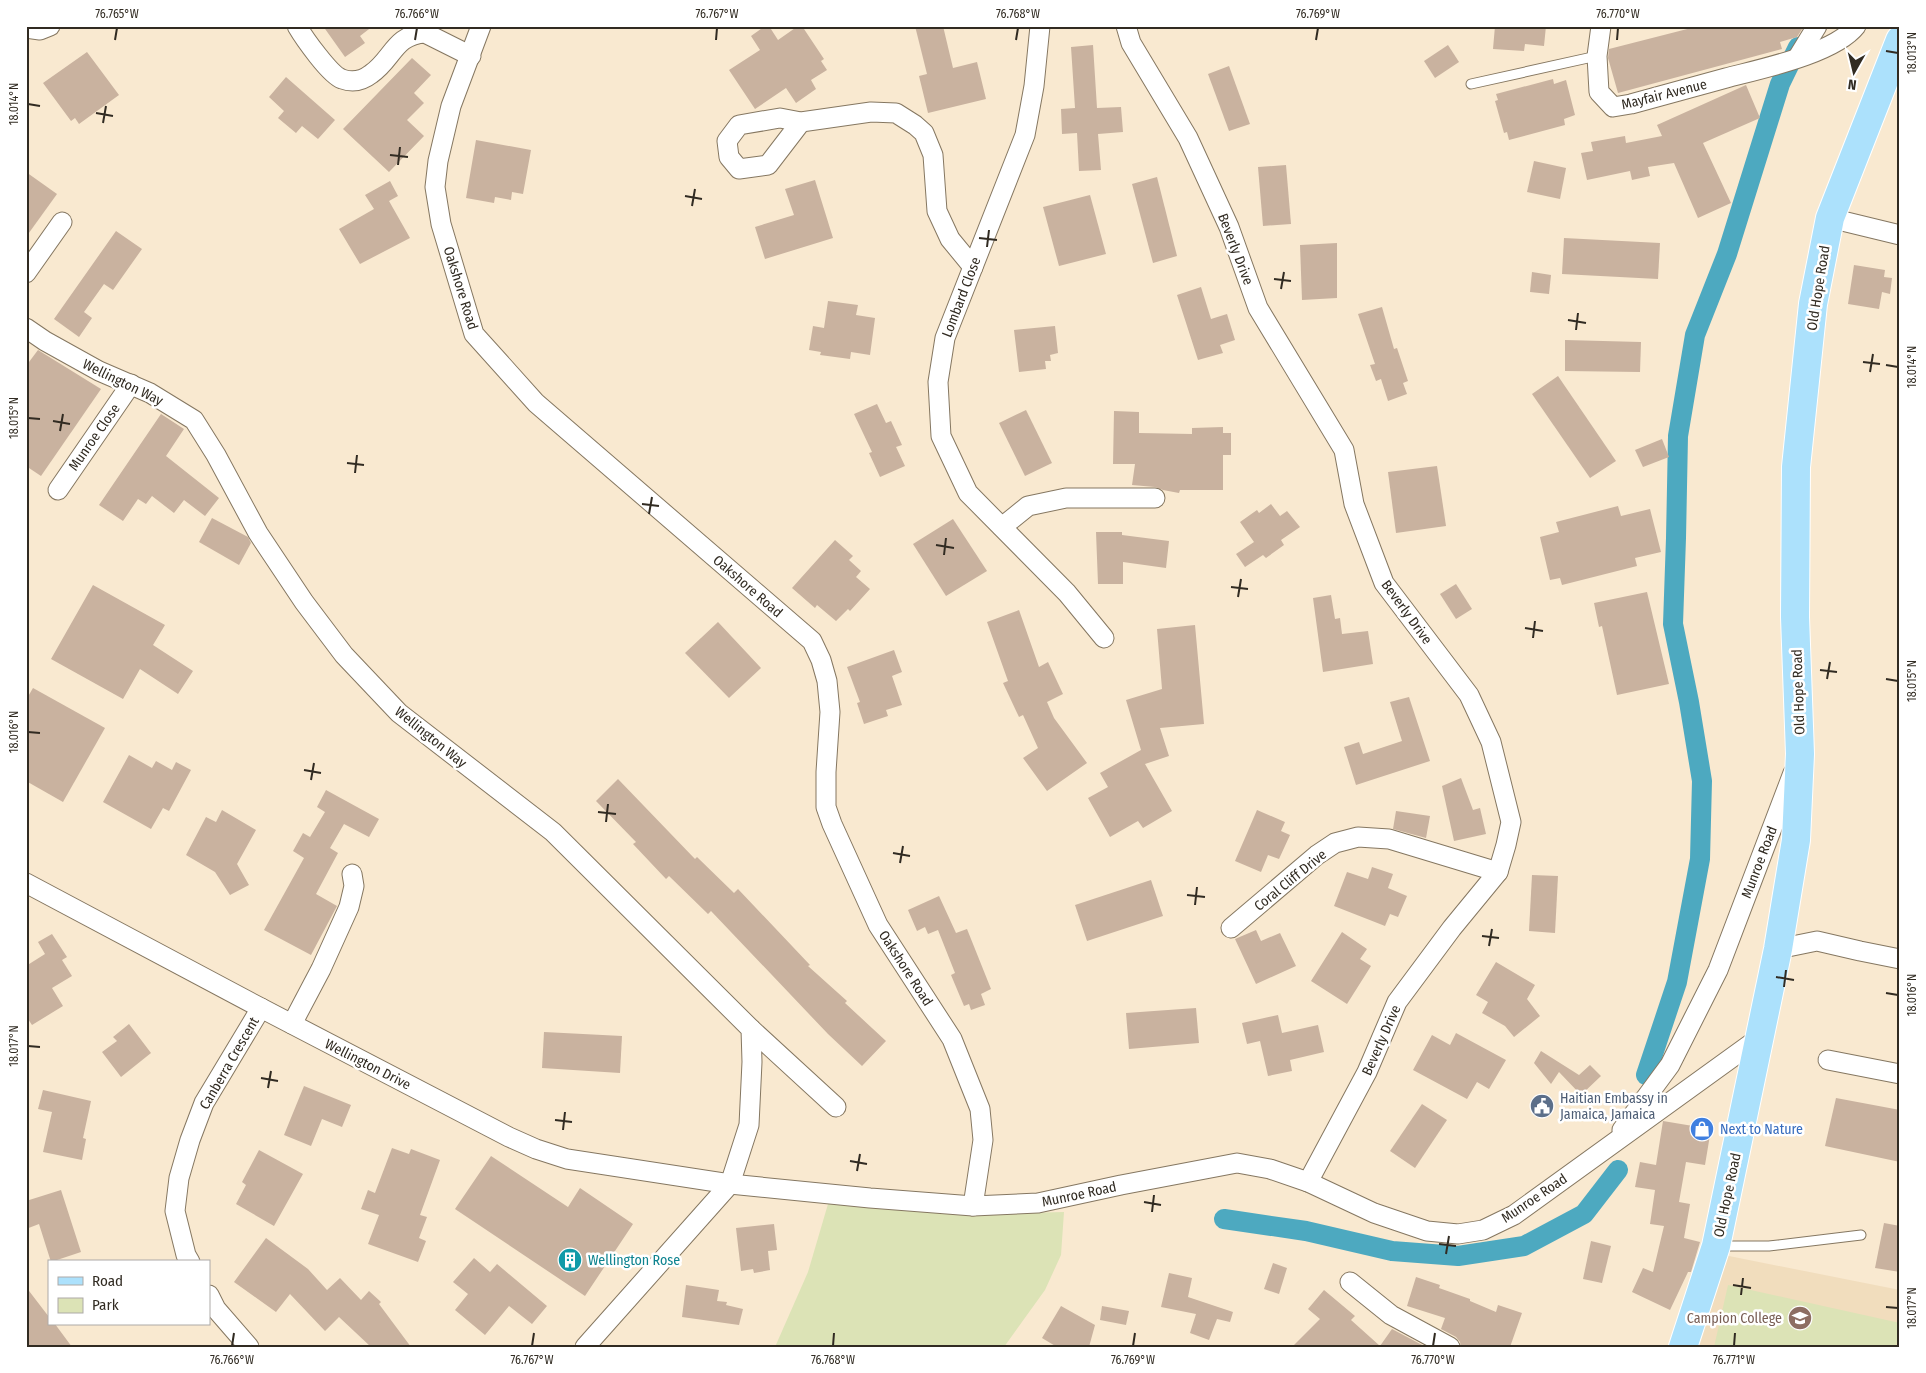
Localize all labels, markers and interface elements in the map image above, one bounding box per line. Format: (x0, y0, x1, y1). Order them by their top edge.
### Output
text: 76.765°W (95, 7, 139, 21)
text: 76.766°W (395, 7, 439, 21)
text: 76.767°W (696, 7, 738, 21)
text: 76.768°W (996, 7, 1040, 21)
text: 76.769°W (1296, 7, 1340, 21)
text: 76.770°W (1596, 7, 1640, 21)
text: 18.013°N (1905, 32, 1919, 74)
north arrow (1828, 48, 1878, 98)
text: N (1847, 75, 1858, 93)
street label: Mayfair Avenue (1620, 76, 1709, 113)
text: 18.014°N (7, 83, 21, 125)
street label: Beverly Drive (1214, 211, 1257, 287)
street label: Oakshore Road (440, 244, 481, 332)
street label: Old Hope Road (1803, 244, 1834, 332)
street label: Lombard Close (938, 255, 985, 340)
text: 18.014°N (1905, 346, 1919, 388)
street label: Wellington Way (80, 356, 167, 410)
text: 18.015°N (7, 397, 21, 439)
street label: Munroe Close (65, 401, 124, 474)
street label: Oakshore Road (709, 552, 786, 621)
street label: Beverly Drive (1378, 577, 1436, 648)
street label: Old Hope Road (1789, 649, 1808, 735)
text: 18.015°N (1905, 660, 1919, 702)
street label: Wellington Way (391, 703, 471, 772)
text: 18.016°N (7, 711, 21, 753)
street label: Munroe Road (1738, 824, 1781, 901)
street label: Coral Cliff Drive (1251, 846, 1330, 915)
street label: Oakshore Road (875, 927, 936, 1009)
text: 18.016°N (1905, 974, 1919, 1016)
street label: Beverly Drive (1358, 1002, 1405, 1078)
street label: Canberra Crescent (196, 1014, 263, 1113)
text: 18.017°N (7, 1025, 21, 1067)
street label: Wellington Drive (322, 1035, 414, 1093)
place label: Haitian Embassy in Jamaica, Jamaica (1560, 1090, 1668, 1123)
public building icon: Haitian Embassy in Jamaica, Jamaica (1529, 1093, 1555, 1119)
shop icon: Next to Nature (1689, 1116, 1715, 1142)
place label: Next to Nature (1720, 1121, 1803, 1138)
street label: Old Hope Road (1710, 1151, 1745, 1239)
street label: Munroe Road (1498, 1170, 1570, 1227)
street label: Munroe Road (1040, 1178, 1118, 1211)
building icon: Wellington Rose (557, 1247, 583, 1273)
place label: Wellington Rose (588, 1252, 680, 1269)
legend (48, 1260, 210, 1326)
text: Road (92, 1272, 123, 1290)
text: 18.017°N (1905, 1287, 1919, 1329)
text: Park (92, 1296, 119, 1314)
school or university icon: Campion College (1787, 1305, 1813, 1331)
place label: Campion College (1687, 1310, 1782, 1327)
text: 76.766°W (210, 1353, 254, 1367)
text: 76.767°W (511, 1353, 553, 1367)
text: 76.768°W (811, 1353, 855, 1367)
text: 76.769°W (1111, 1353, 1155, 1367)
text: 76.770°W (1411, 1353, 1455, 1367)
text: 76.771°W (1713, 1353, 1755, 1367)

